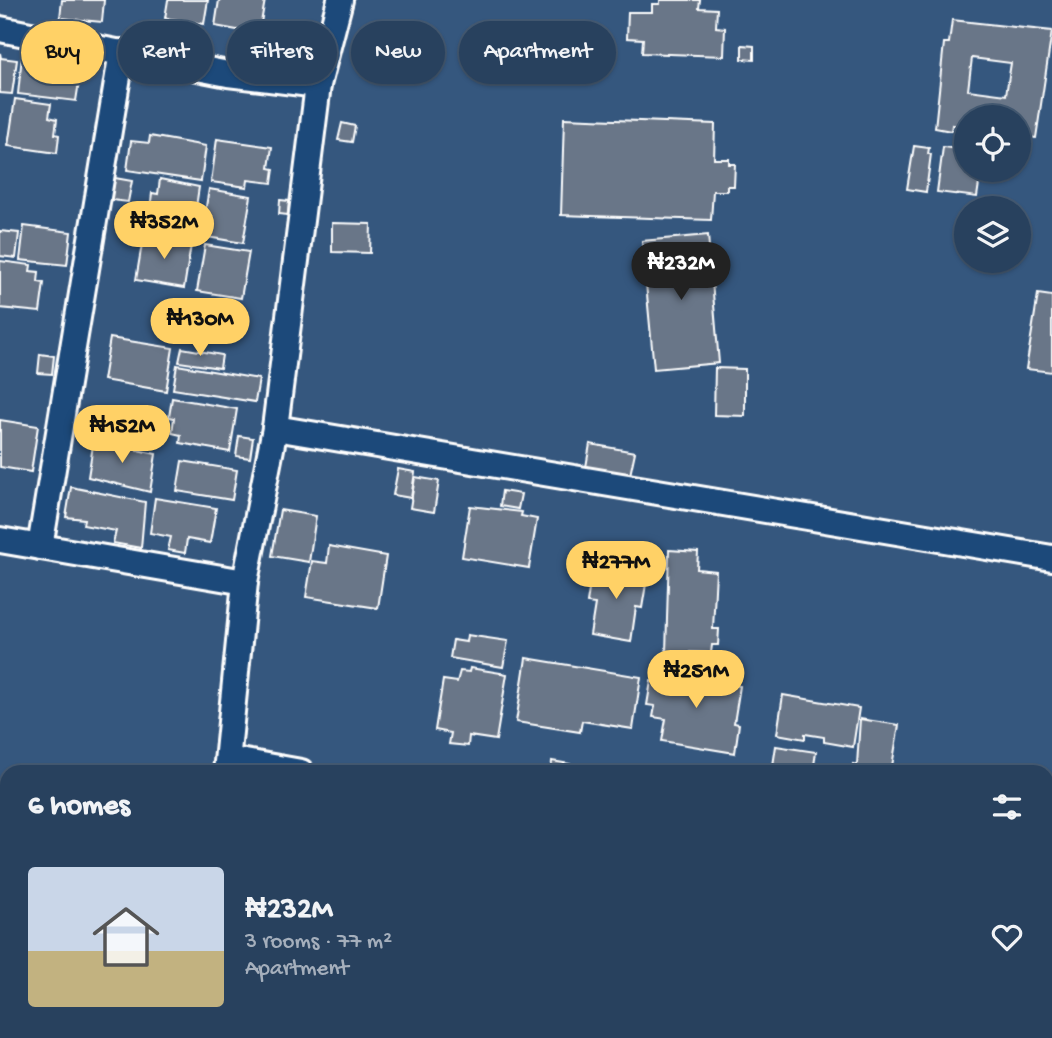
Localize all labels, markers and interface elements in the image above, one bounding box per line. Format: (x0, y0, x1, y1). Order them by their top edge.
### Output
chip: Buy (21, 21, 104, 84)
chip: Rent (118, 21, 213, 84)
chip: Filters (227, 21, 337, 84)
chip: New (351, 21, 445, 84)
chip: Apartment (459, 21, 616, 84)
map controls (954, 105, 1031, 273)
button: locate (954, 105, 1031, 182)
button: layers (954, 196, 1031, 273)
pin: ₦352M (115, 202, 213, 261)
text: ₦352M (130, 210, 198, 237)
pin: ₦232M (632, 243, 730, 302)
text: ₦232M (647, 251, 715, 278)
pin: ₦130M (151, 298, 249, 358)
text: ₦130M (167, 307, 233, 334)
pin: ₦152M (73, 406, 171, 465)
text: ₦152M (89, 414, 155, 441)
pin: ₦277M (567, 542, 665, 601)
text: ₦277M (582, 550, 650, 577)
pin: ₦251M (647, 650, 745, 710)
text: ₦251M (663, 659, 729, 686)
icon: filters (988, 788, 1026, 826)
text: 6 homes (28, 790, 130, 825)
text: ₦232M (245, 894, 332, 929)
icon: home (84, 895, 168, 979)
icon: heart (988, 918, 1026, 956)
text: 3 rooms · 77 m² (245, 929, 392, 956)
text: Apartment (245, 956, 349, 983)

